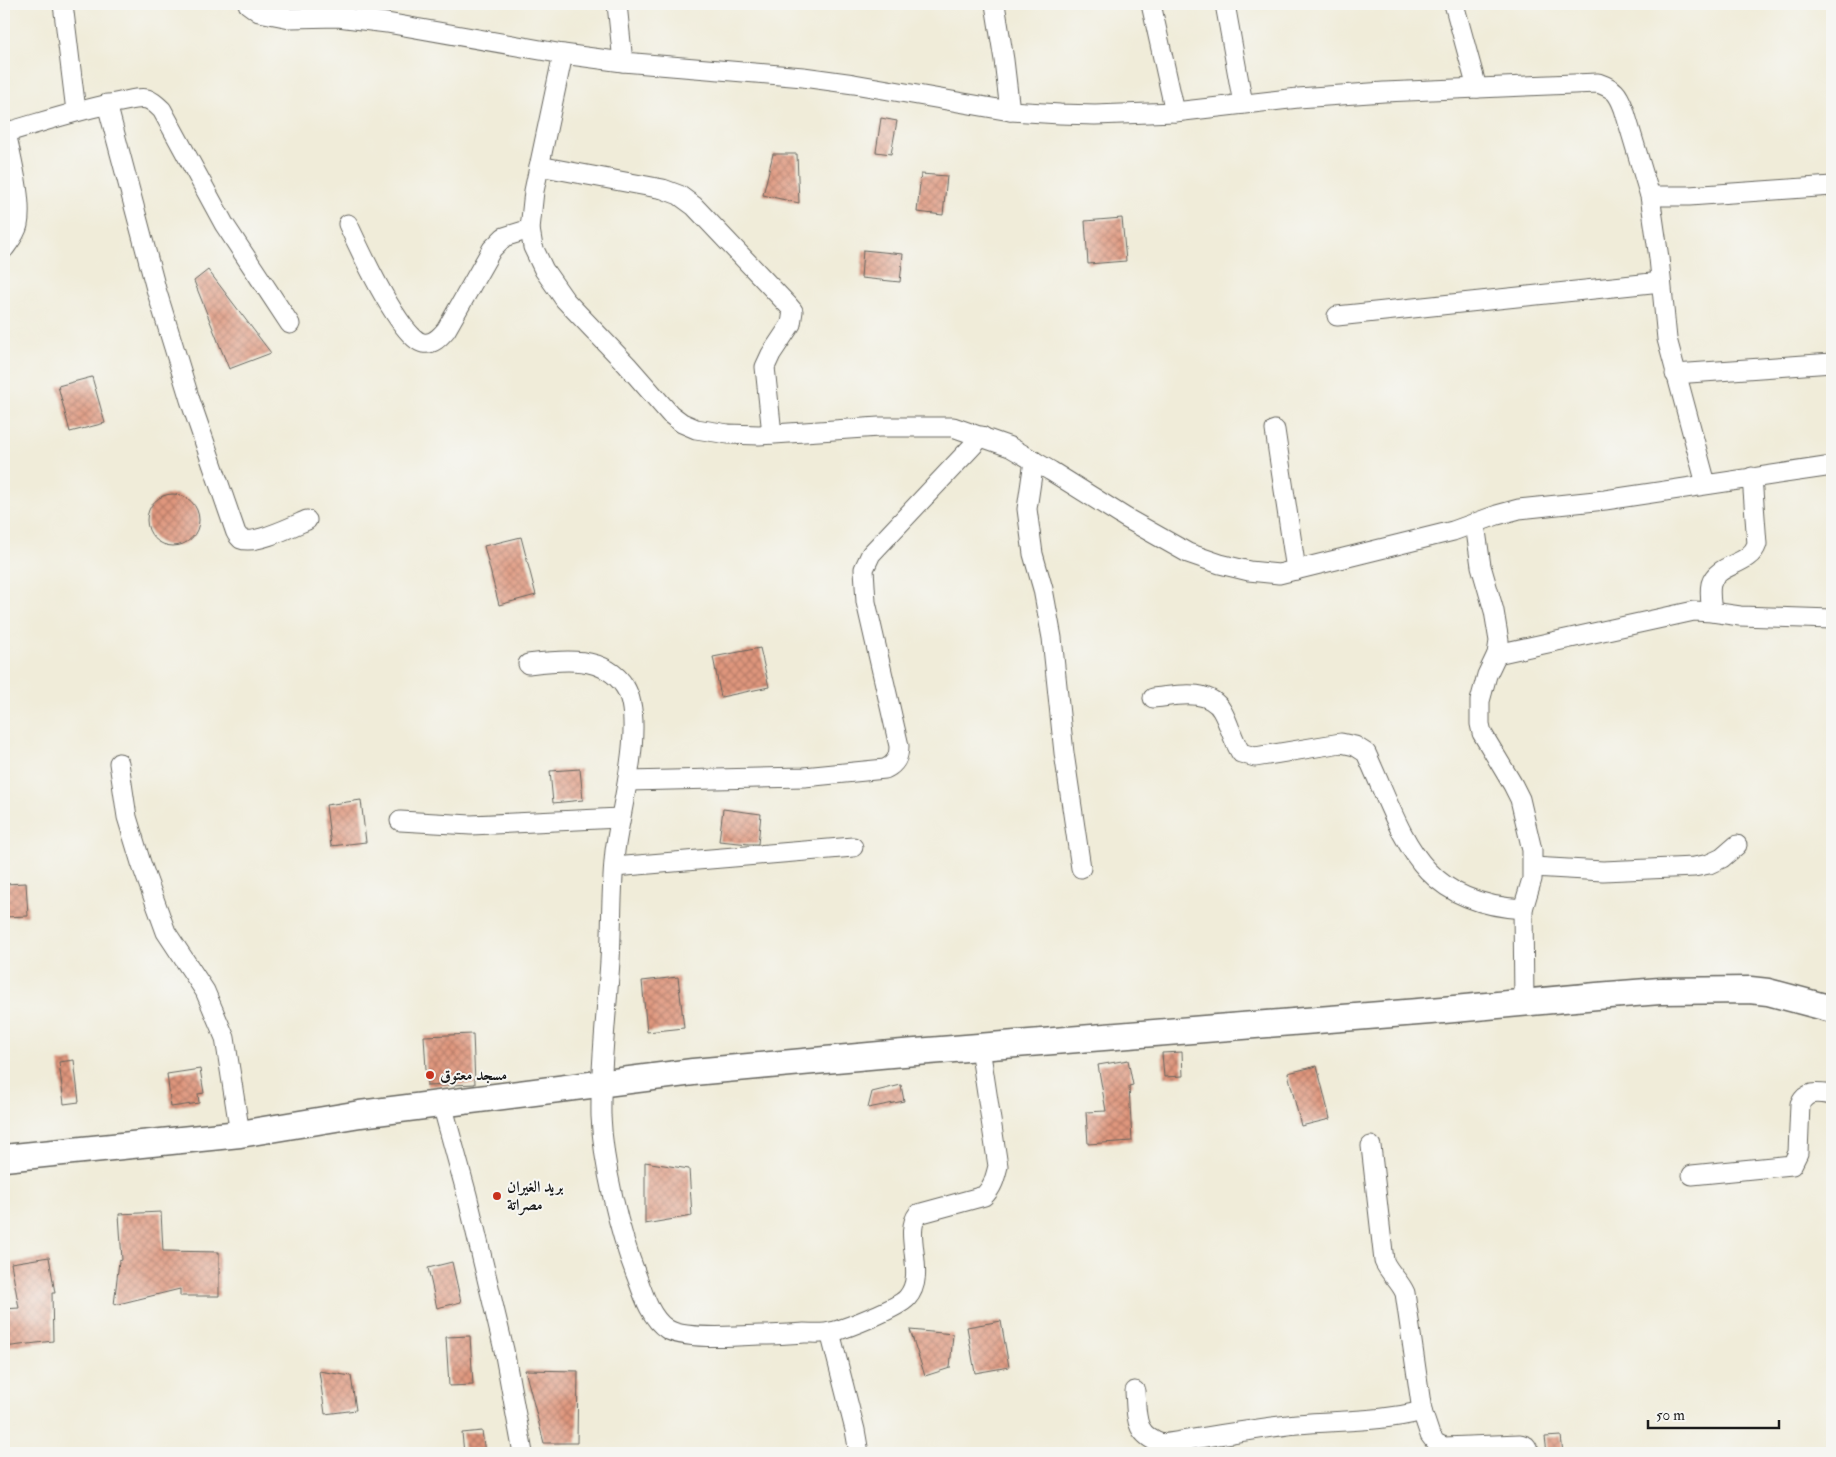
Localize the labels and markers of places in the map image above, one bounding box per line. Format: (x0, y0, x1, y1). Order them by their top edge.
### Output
place label: مسجد معتوق (440, 1065, 507, 1085)
marker: مسجد معتوق (424, 1069, 436, 1081)
place label: بريد الغيران مصراتة (507, 1177, 563, 1216)
marker: بريد الغيران مصراتة (491, 1190, 503, 1202)

